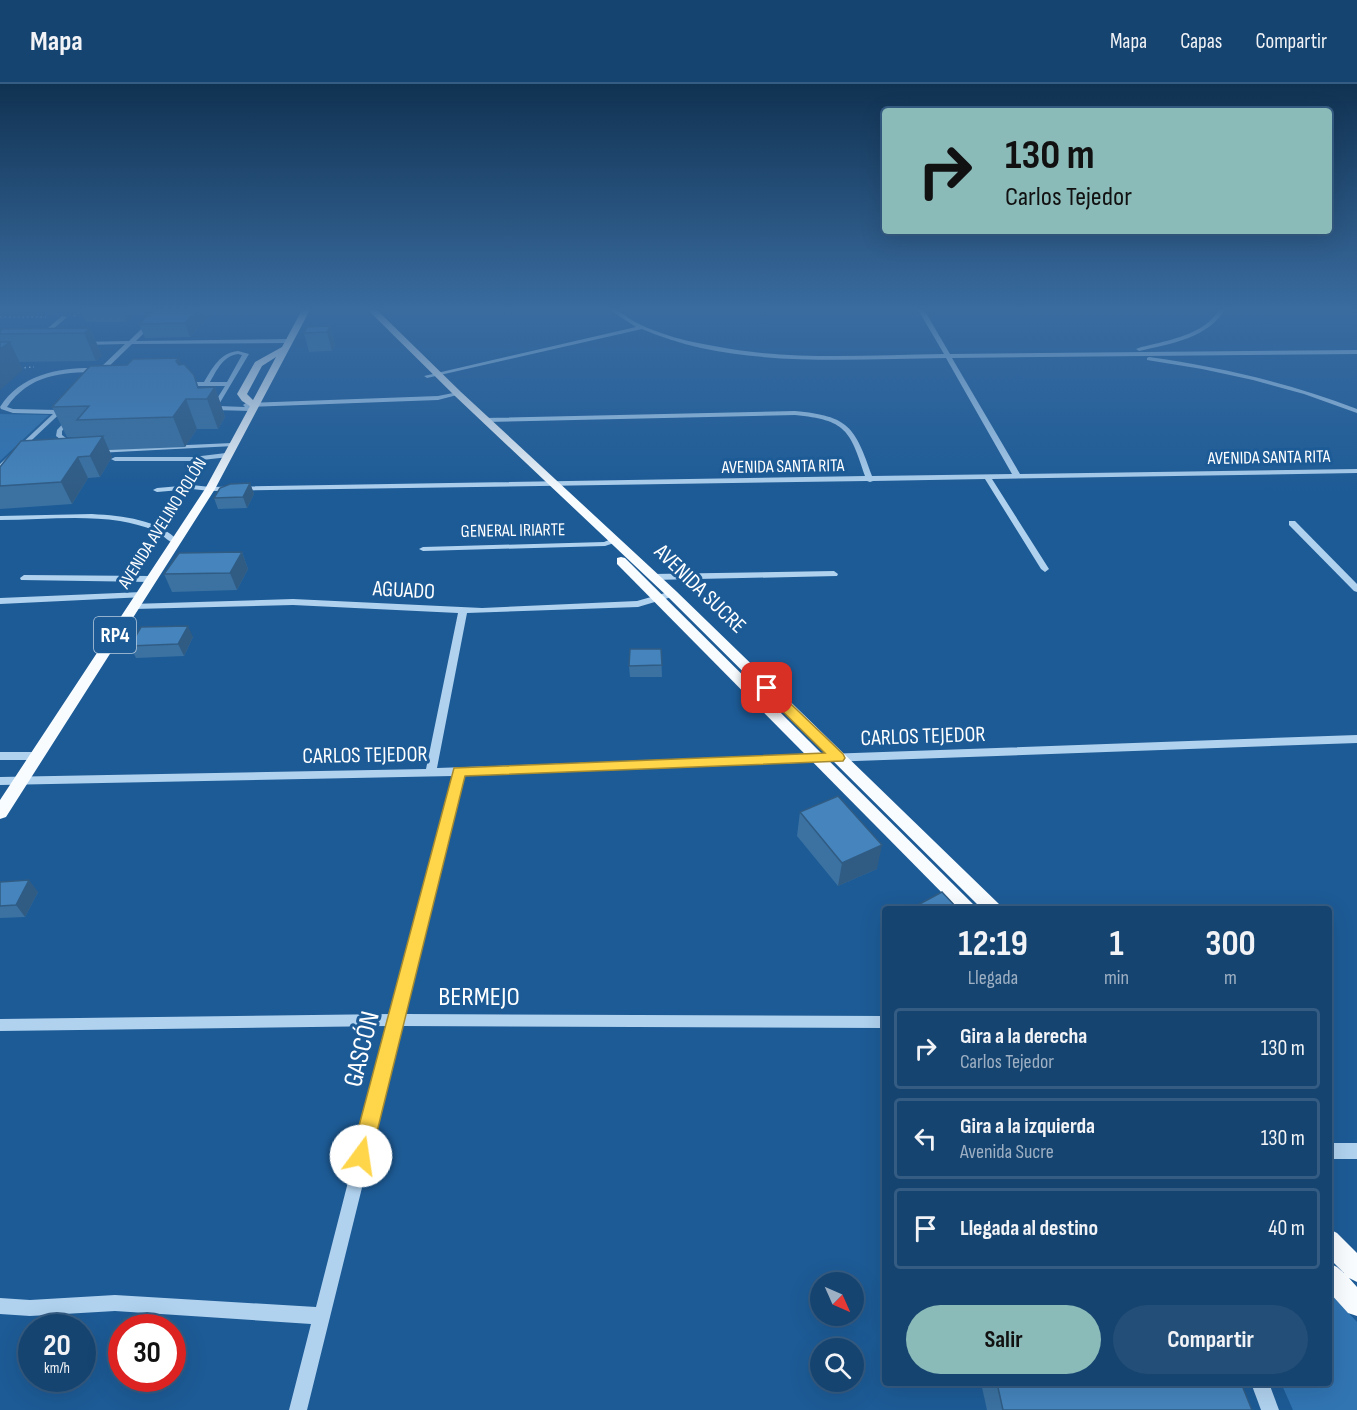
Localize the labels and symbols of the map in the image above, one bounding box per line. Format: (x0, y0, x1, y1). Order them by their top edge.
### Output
street label: AVENIDA SANTA RITA (1207, 446, 1331, 469)
street label: AVENIDA AVELINO ROLÓN (113, 454, 211, 593)
street label: AVENIDA SANTA RITA (721, 455, 845, 478)
street label: GENERAL IRIARTE (461, 519, 565, 542)
street label: AVENIDA SUCRE (648, 538, 751, 639)
street label: AGUADO (371, 575, 436, 606)
road number: RP4 (94, 617, 136, 653)
pin (741, 662, 792, 713)
street label: CARLOS TEJEDOR (860, 721, 986, 752)
street label: CARLOS TEJEDOR (302, 741, 428, 770)
street label: BERMEJO (438, 981, 520, 1013)
street label: GASCÓN (337, 1008, 387, 1090)
position arrow (329, 1124, 393, 1188)
north arrow (810, 1272, 864, 1326)
speed limit sign: 30 (108, 1314, 186, 1392)

